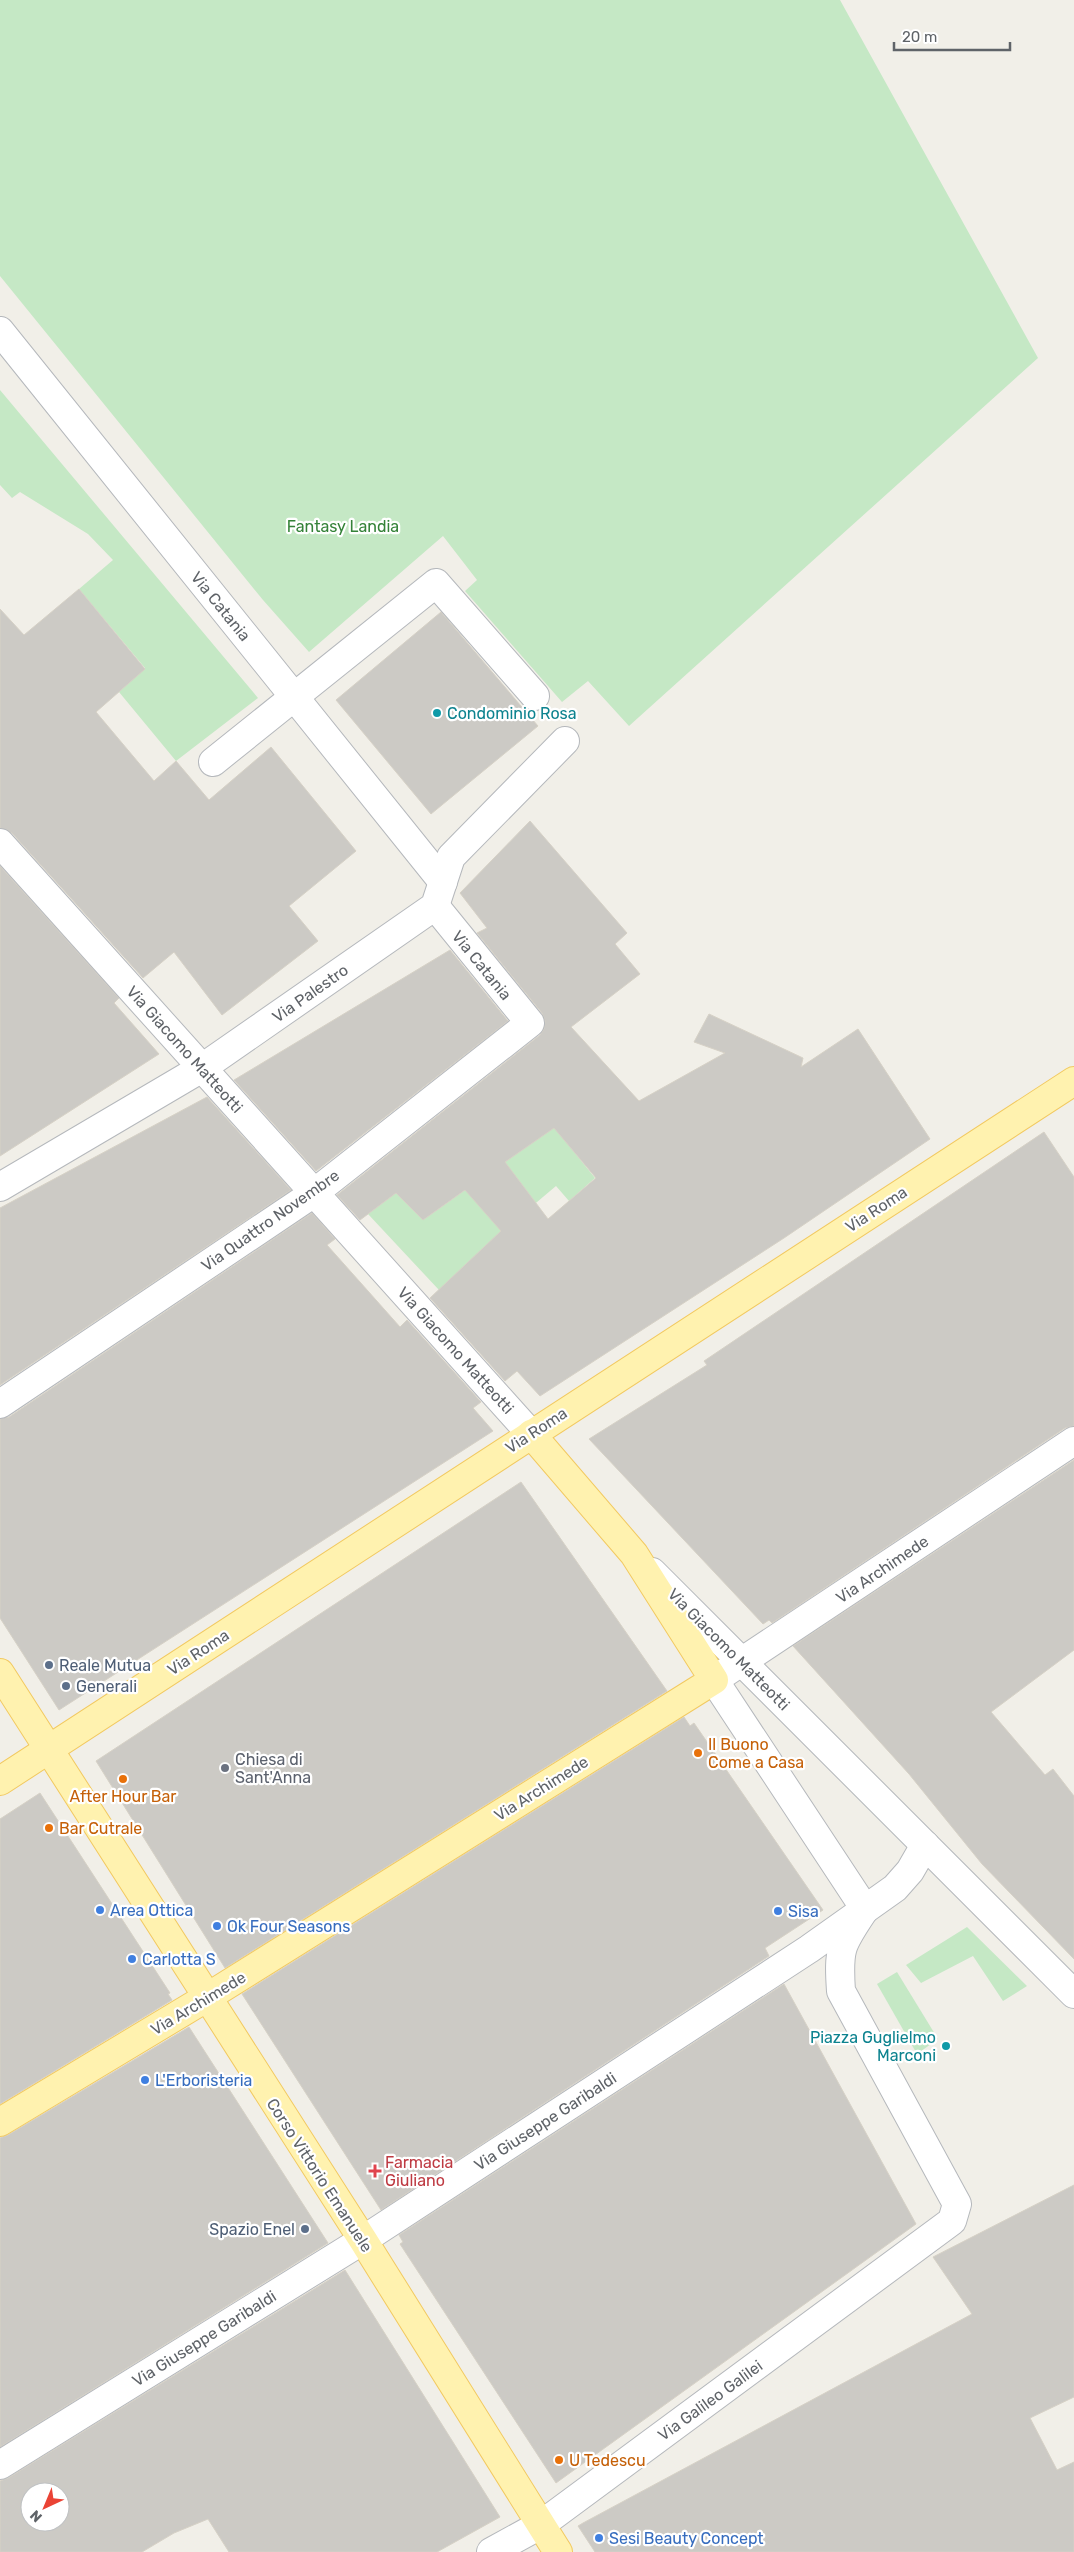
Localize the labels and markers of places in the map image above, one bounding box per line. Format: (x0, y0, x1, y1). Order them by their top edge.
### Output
place label: Condominio Rosa (447, 704, 577, 723)
marker: Condominio Rosa (431, 707, 443, 719)
place label: Reale Mutua (59, 1656, 151, 1675)
marker: Reale Mutua (43, 1659, 55, 1671)
place label: Generali (76, 1677, 137, 1696)
marker: Generali (60, 1680, 72, 1692)
place label: Il Buono Come a Casa (708, 1735, 804, 1772)
marker: Il Buono Come a Casa (692, 1747, 704, 1759)
place label: Chiesa di Sant'Anna (235, 1750, 311, 1787)
marker: Chiesa di Sant'Anna (219, 1762, 231, 1774)
marker: After Hour Bar (117, 1773, 129, 1785)
place label: After Hour Bar (70, 1787, 176, 1806)
place label: Bar Cutrale (59, 1819, 142, 1838)
marker: Bar Cutrale (43, 1822, 55, 1834)
place label: Area Ottica (110, 1901, 193, 1920)
place label: Sisa (788, 1902, 819, 1921)
marker: Area Ottica (94, 1904, 106, 1916)
marker: Sisa (772, 1905, 784, 1917)
place label: Ok Four Seasons (227, 1917, 350, 1936)
marker: Ok Four Seasons (211, 1920, 223, 1932)
place label: Carlotta S (142, 1950, 216, 1969)
marker: Carlotta S (126, 1953, 138, 1965)
place label: Piazza Guglielmo Marconi (810, 2028, 936, 2065)
marker: Piazza Guglielmo Marconi (940, 2040, 952, 2052)
place label: L'Erboristeria (155, 2071, 252, 2090)
marker: L'Erboristeria (139, 2074, 151, 2086)
place label: Farmacia Giuliano (385, 2153, 453, 2190)
marker: Farmacia Giuliano (369, 2165, 381, 2177)
place label: Spazio Enel (209, 2220, 295, 2239)
marker: Spazio Enel (299, 2223, 311, 2235)
place label: U Tedescu (569, 2451, 646, 2470)
marker: U Tedescu (553, 2454, 565, 2466)
place label: Sesi Beauty Concept (609, 2529, 764, 2548)
marker: Sesi Beauty Concept (593, 2532, 605, 2544)

